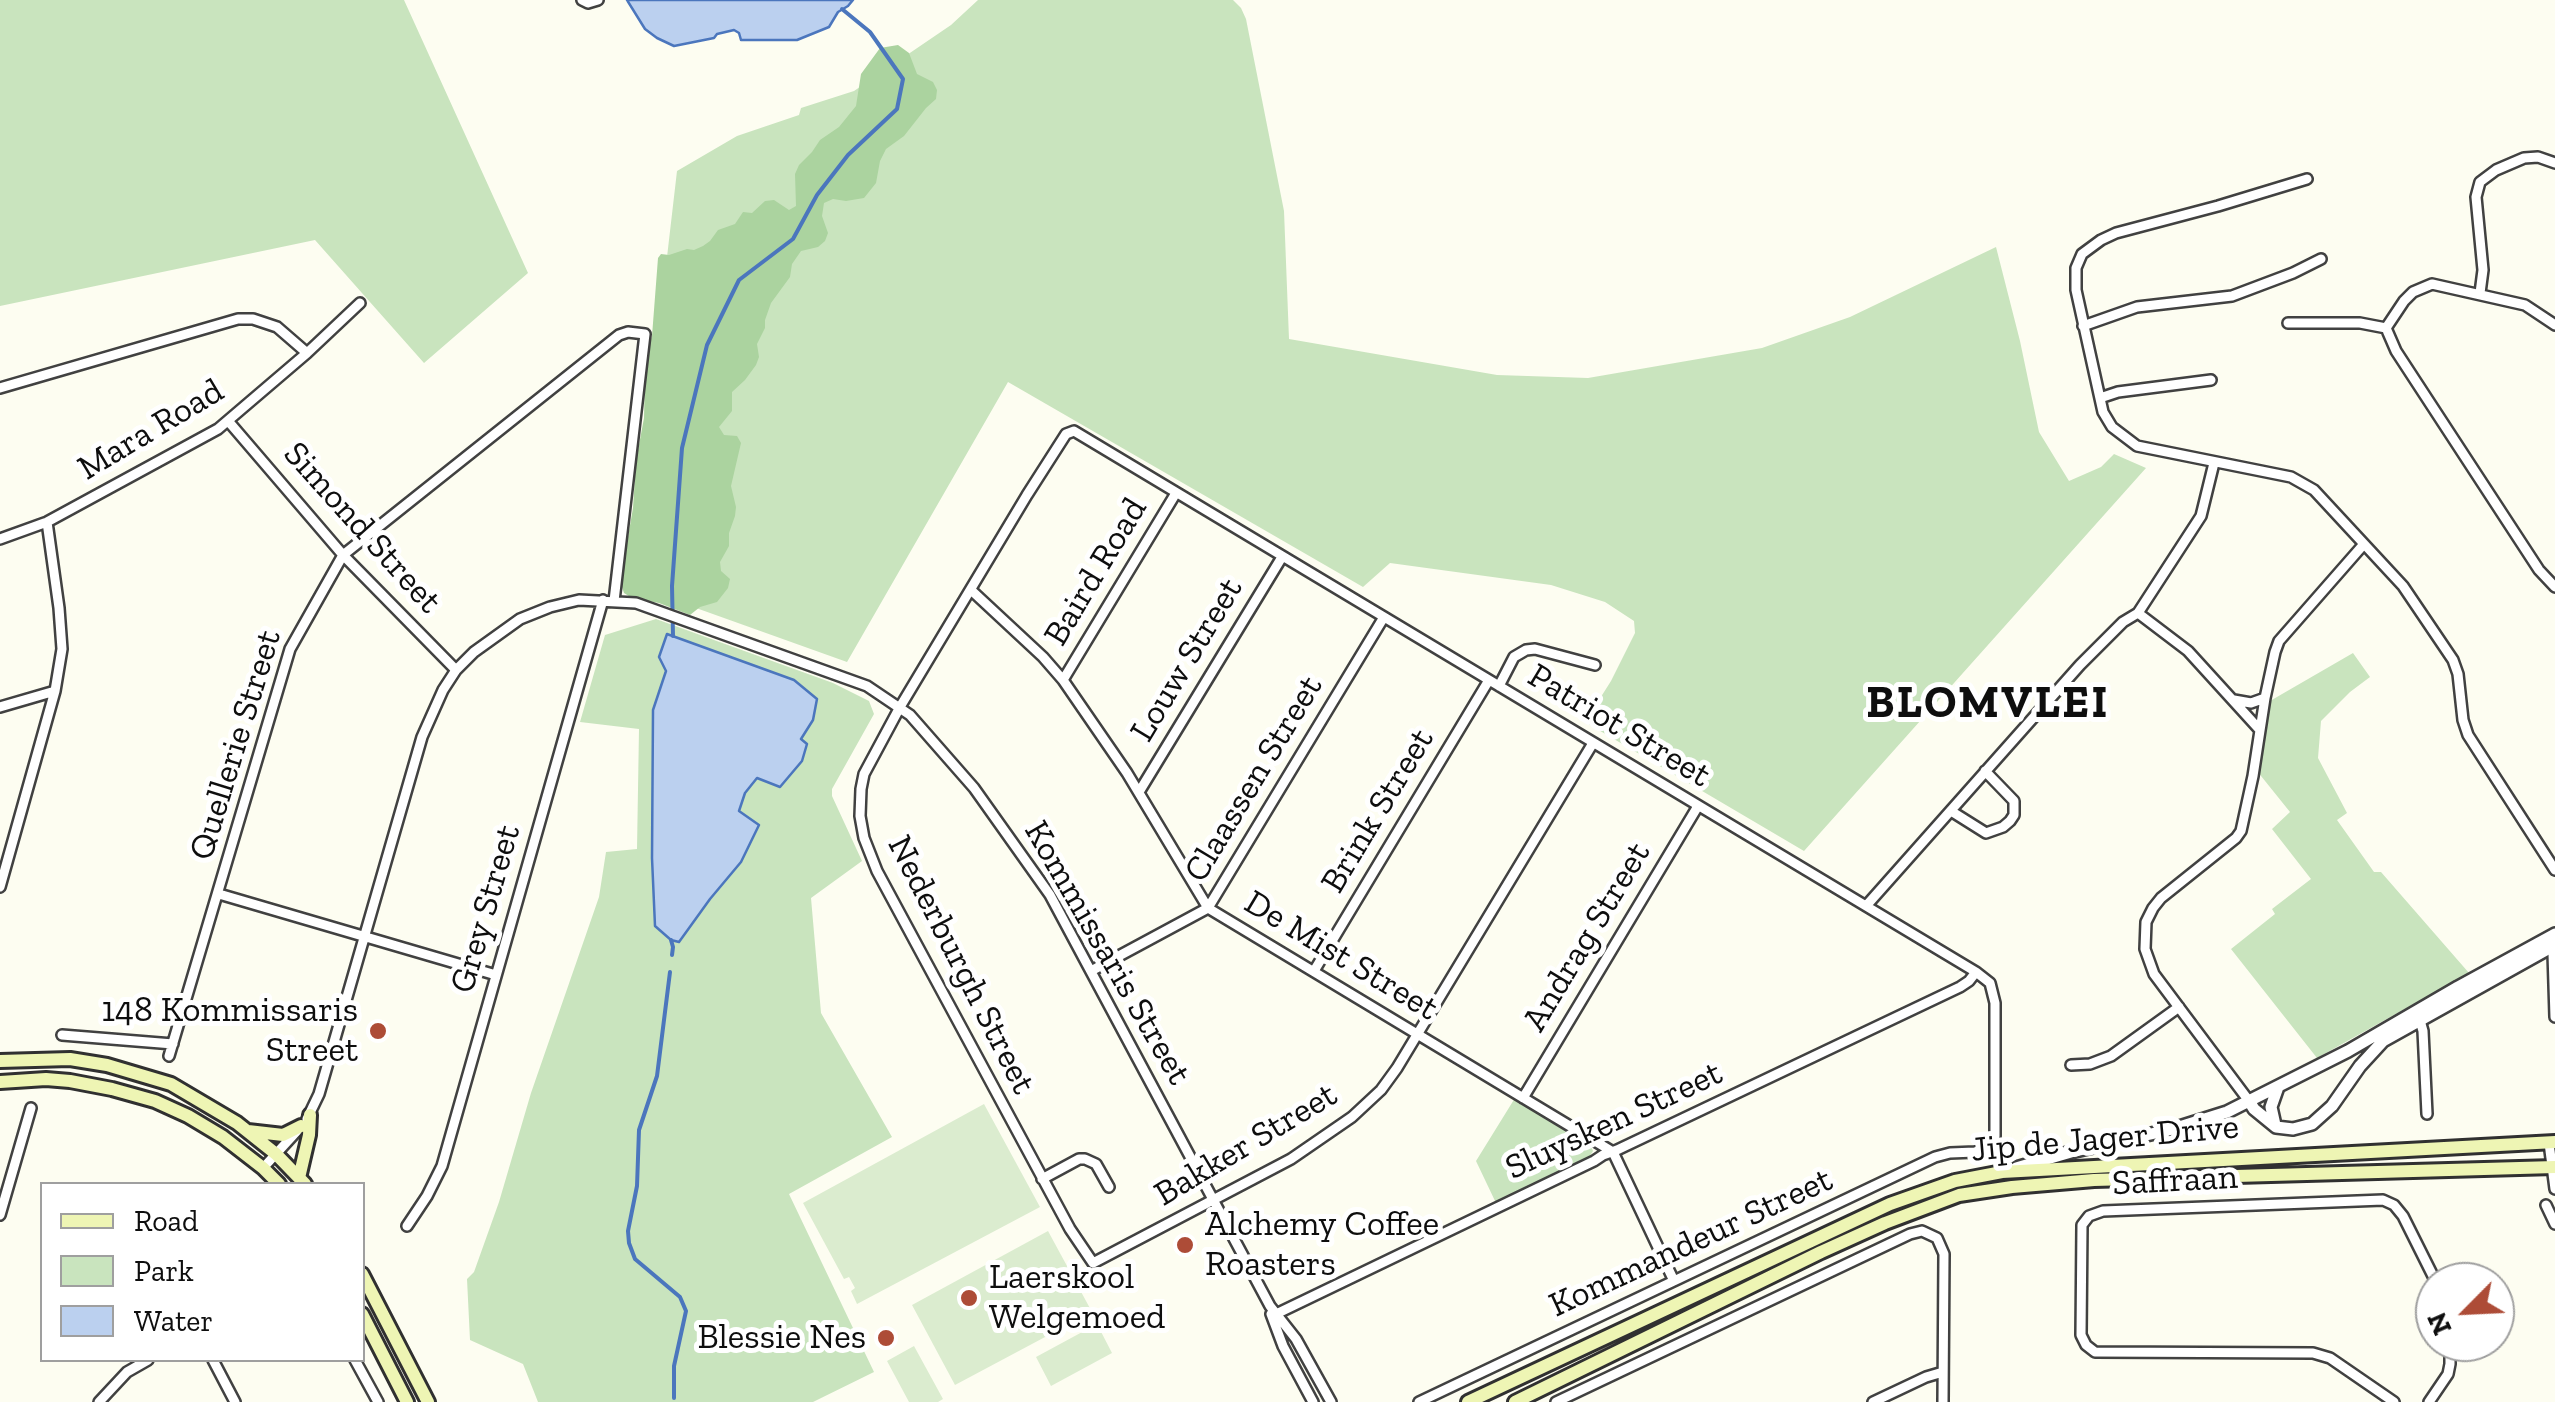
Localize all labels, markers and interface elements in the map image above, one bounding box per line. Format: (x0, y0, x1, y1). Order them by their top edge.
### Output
street label: Mara Road (71, 370, 231, 490)
street label: Simond Street (274, 434, 450, 622)
street label: Baird Road (1036, 490, 1156, 654)
street label: Louw Street (1122, 571, 1252, 749)
street label: Quellerie Street (181, 625, 291, 865)
street label: Patriot Street (1520, 655, 1718, 797)
street label: Claassen Street (1176, 668, 1332, 890)
district label: BLOMVLEI (1866, 677, 2110, 731)
street label: Brink Street (1313, 721, 1443, 901)
street label: Kommissaris Street (1014, 814, 1200, 1092)
street label: Grey Street (442, 820, 530, 998)
street label: Nederburgh Street (878, 829, 1044, 1101)
street label: Andrag Street (1514, 835, 1660, 1039)
street label: De Mist Street (1237, 882, 1445, 1030)
place label: 148 Kommissaris Street (102, 990, 358, 1072)
marker: 148 Kommissaris Street (367, 1020, 389, 1042)
street label: Sluysken Street (1499, 1052, 1729, 1190)
street label: Bakker Street (1147, 1074, 1345, 1216)
street label: Jip de Jager Drive (1969, 1106, 2241, 1172)
street label: Saffraan (2111, 1157, 2239, 1205)
street label: Kommandeur Street (1543, 1159, 1839, 1327)
legend (40, 1182, 365, 1362)
text: Road (134, 1203, 199, 1239)
place label: Alchemy Coffee Roasters (1205, 1204, 1439, 1286)
marker: Alchemy Coffee Roasters (1174, 1234, 1196, 1256)
text: Park (134, 1253, 194, 1289)
place label: Laerskool Welgemoed (989, 1257, 1165, 1339)
north arrow (2415, 1262, 2515, 1362)
marker: Laerskool Welgemoed (958, 1287, 980, 1309)
text: Water (134, 1303, 213, 1339)
text: N (2420, 1307, 2458, 1340)
place label: Blessie Nes (698, 1317, 866, 1359)
marker: Blessie Nes (875, 1327, 897, 1349)

